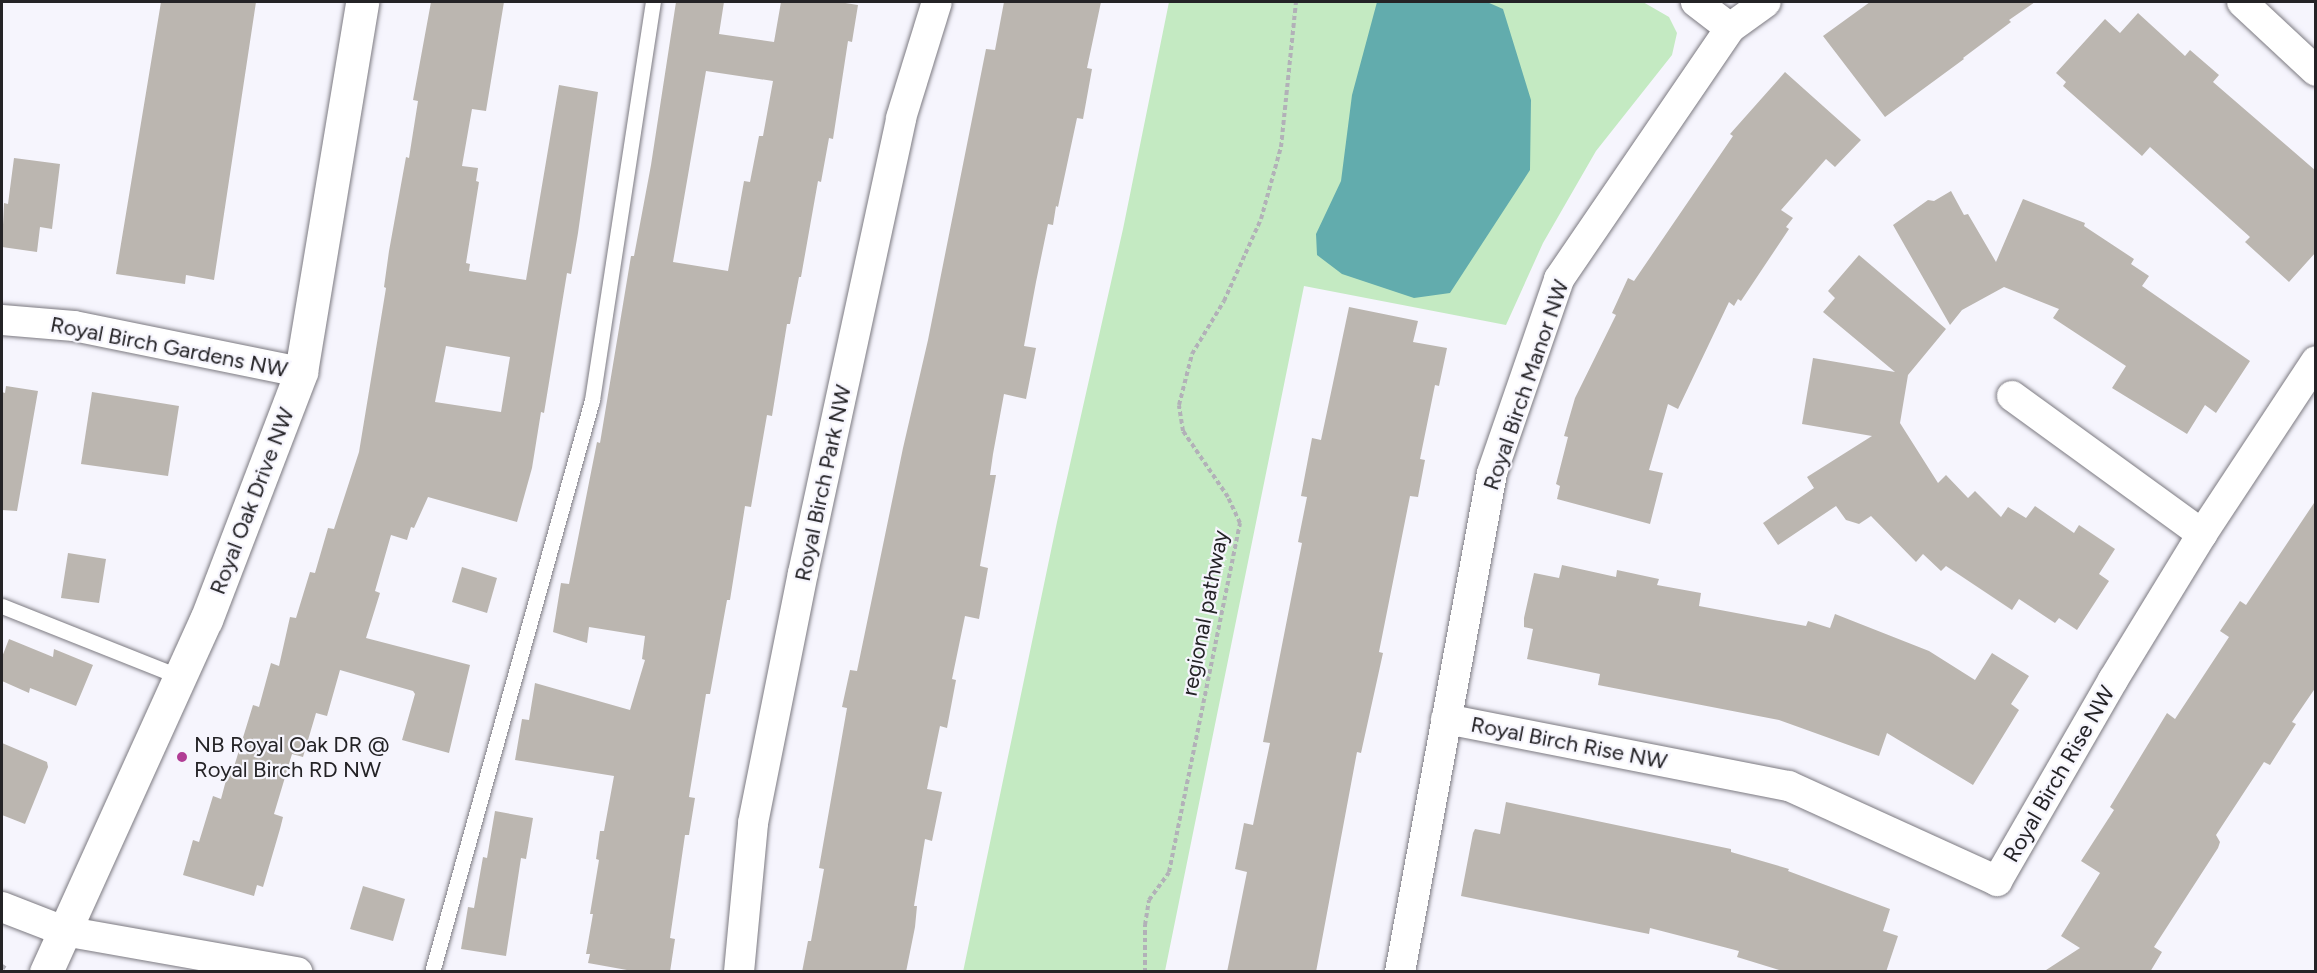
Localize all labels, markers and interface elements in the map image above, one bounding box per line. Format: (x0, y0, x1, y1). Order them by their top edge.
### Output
street label: Royal Birch Manor NW (1478, 276, 1574, 494)
street label: Royal Birch Gardens NW (48, 311, 290, 383)
street label: Royal Birch Park NW (789, 382, 857, 584)
street label: Royal Oak Drive NW (204, 404, 300, 598)
street label: regional pathway (1176, 528, 1234, 698)
street label: Royal Birch Rise NW (1998, 681, 2120, 867)
street label: Royal Birch Rise NW (1469, 711, 1669, 775)
place label: NB Royal Oak DR @ Royal Birch RD NW (194, 731, 389, 782)
marker: NB Royal Oak DR @ Royal Birch RD NW (175, 750, 189, 764)

